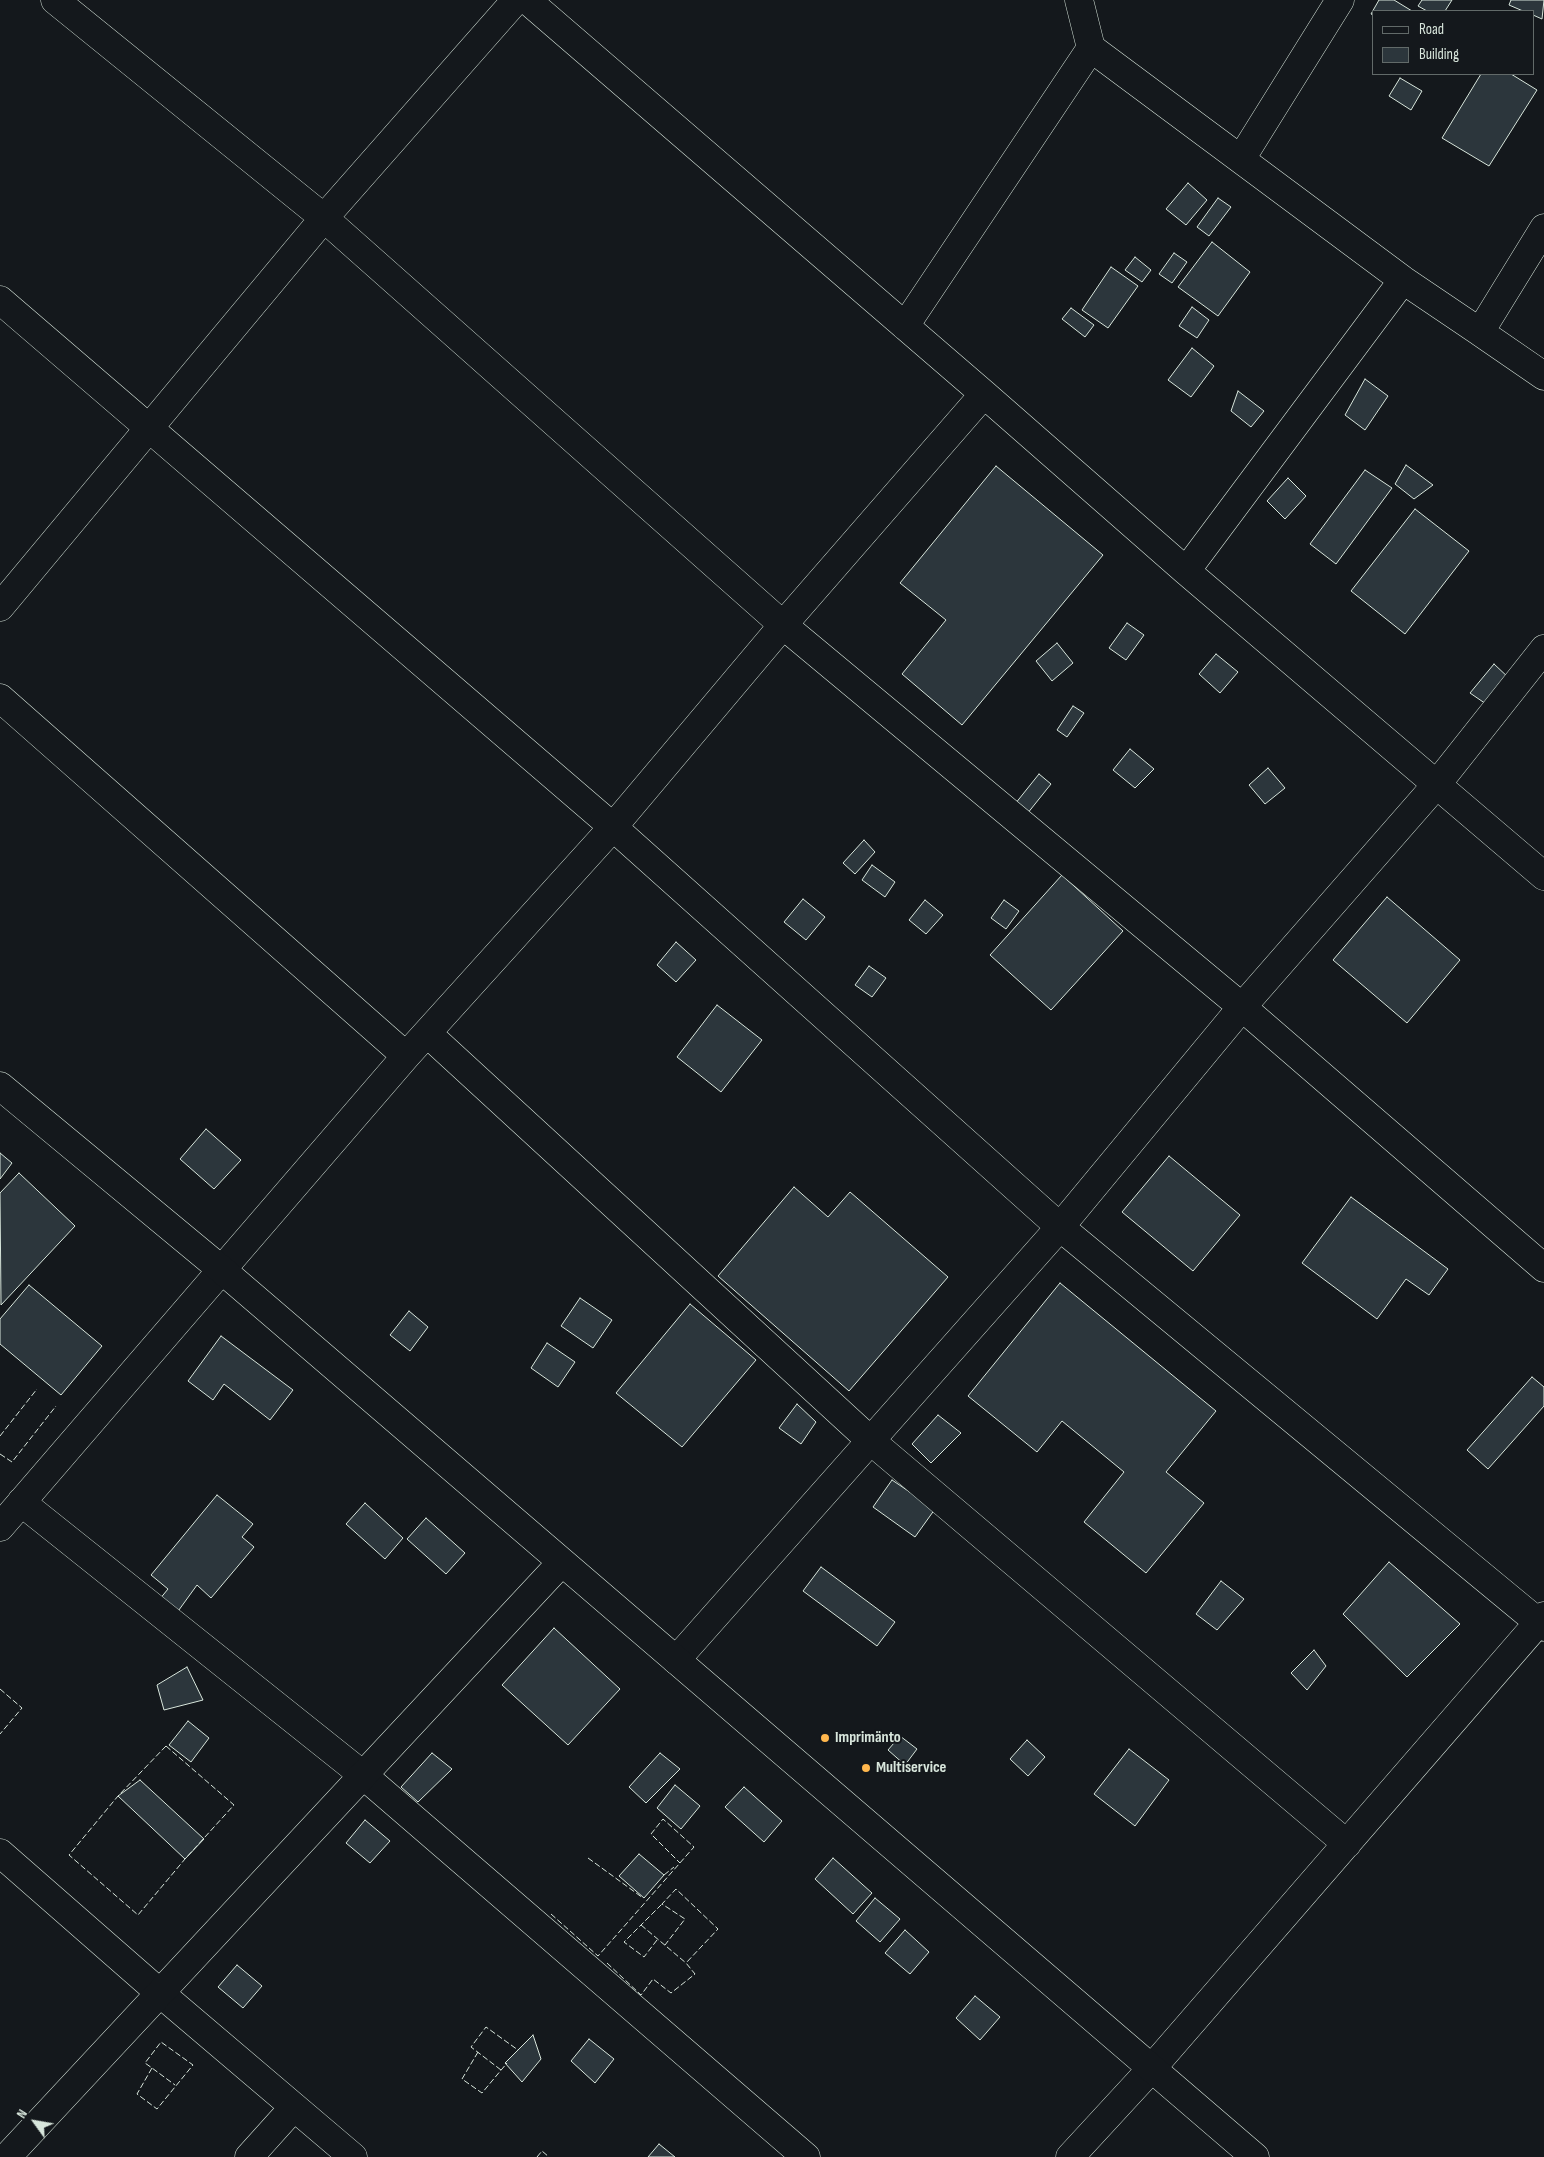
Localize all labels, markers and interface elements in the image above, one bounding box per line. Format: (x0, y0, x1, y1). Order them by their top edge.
legend (1372, 10, 1534, 75)
text: Road (1419, 20, 1444, 39)
text: Building (1419, 45, 1459, 64)
place label: Imprimänto (835, 1728, 901, 1748)
marker: Imprimänto (819, 1732, 831, 1744)
place label: Multiservice (876, 1758, 946, 1778)
marker: Multiservice (860, 1762, 872, 1774)
north arrow (10, 2097, 60, 2147)
text: N (13, 2106, 31, 2121)

